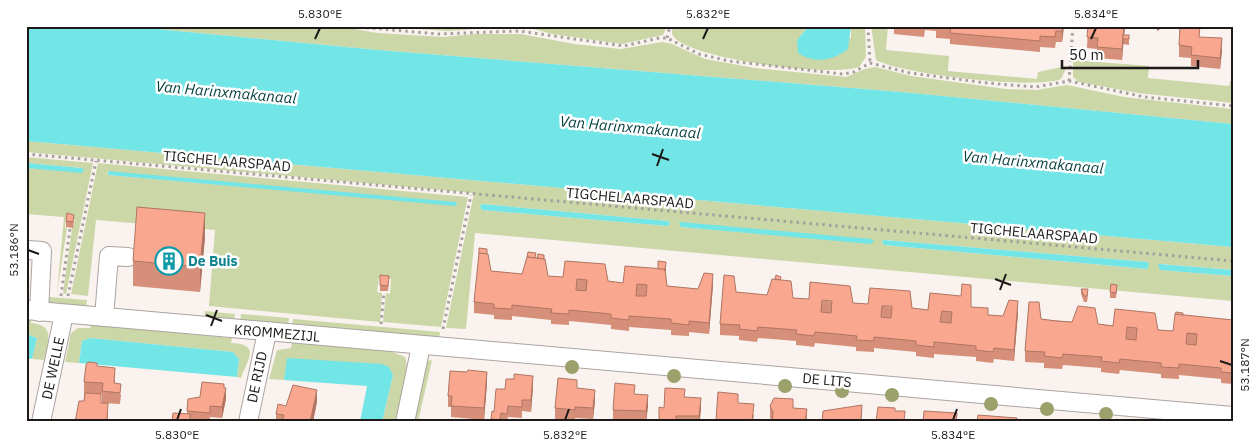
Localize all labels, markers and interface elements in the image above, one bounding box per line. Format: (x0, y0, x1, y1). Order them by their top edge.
text: 5.830°E (298, 6, 342, 21)
text: 5.832°E (686, 6, 730, 21)
text: 5.834°E (1074, 6, 1118, 21)
scale bar (1062, 38, 1198, 70)
text: 50 m (1069, 45, 1104, 64)
water label: Van Harinxmakanaal (155, 76, 297, 108)
water label: Van Harinxmakanaal (559, 111, 701, 143)
street label: TIGCHELAARSPAAD (162, 146, 292, 176)
water label: Van Harinxmakanaal (962, 146, 1104, 178)
street label: TIGCHELAARSPAAD (565, 183, 695, 213)
street label: TIGCHELAARSPAAD (969, 218, 1099, 248)
text: 53.186°N (6, 223, 21, 277)
building icon: De Buis (154, 246, 184, 276)
place label: De Buis (188, 252, 238, 270)
street label: KROMMEZIJL (233, 320, 321, 346)
street label: DE WELLE (38, 335, 68, 401)
text: 53.187°N (1237, 338, 1252, 392)
street label: DE RIJD (243, 350, 271, 404)
street label: DE LITS (802, 369, 852, 391)
text: 5.830°E (155, 427, 199, 442)
text: 5.832°E (543, 427, 587, 442)
text: 5.834°E (931, 427, 975, 442)

